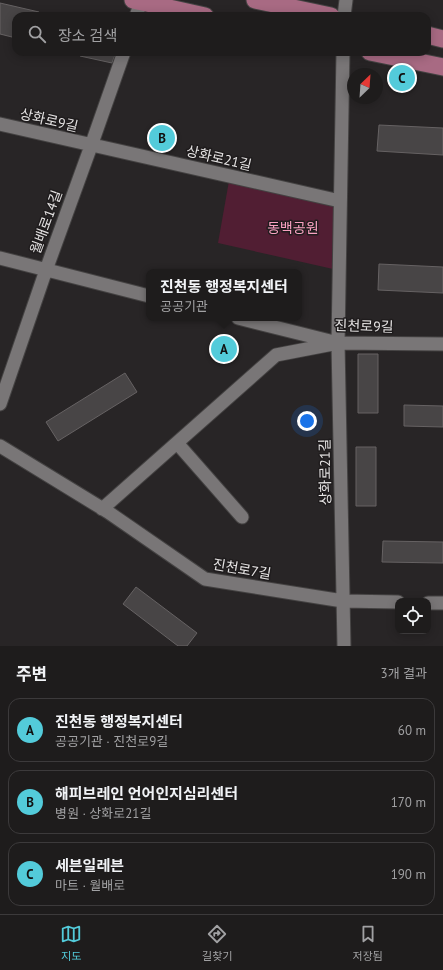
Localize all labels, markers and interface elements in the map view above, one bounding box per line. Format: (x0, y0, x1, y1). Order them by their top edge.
search box (12, 12, 431, 56)
icon: search (26, 23, 48, 45)
text: 장소 검색 (58, 26, 117, 45)
pin: C (389, 63, 415, 93)
north arrow (347, 68, 383, 104)
street label: 상화로9길 (18, 105, 80, 135)
pin: B (149, 123, 175, 153)
street label: 상화로21길 (184, 142, 254, 174)
street label: 월배로14길 (26, 188, 66, 256)
park label: 동백공원 (267, 219, 319, 237)
popup (146, 269, 302, 321)
text: 진천동 행정복지센터 (160, 277, 288, 296)
text: 공공기관 (160, 298, 208, 315)
street label: 진천로9길 (334, 316, 394, 336)
pin: A (211, 334, 237, 364)
your location (297, 411, 317, 431)
street label: 상화로21길 (315, 438, 335, 506)
street label: 진천로7길 (211, 555, 273, 583)
map controls (395, 598, 431, 634)
button: locate (395, 598, 431, 634)
text: 주변 (16, 663, 47, 685)
text: 3개 결과 (381, 665, 427, 682)
text: 진천동 행정복지센터 (55, 712, 183, 731)
text: A (26, 722, 34, 739)
text: 60 m (398, 722, 426, 739)
text: 공공기관 · 진천로9길 (55, 733, 168, 750)
text: 해피브레인 언어인지심리센터 (55, 784, 238, 803)
text: B (26, 794, 34, 811)
text: 170 m (391, 794, 426, 811)
text: 병원 · 상화로21길 (55, 805, 151, 822)
text: 세븐일레븐 (55, 856, 124, 875)
text: C (26, 866, 34, 883)
text: 190 m (391, 866, 426, 883)
text: 마트 · 월배로 (55, 877, 125, 894)
tab: 지도 (60, 923, 82, 963)
tab: 길찾기 (202, 923, 232, 963)
tab: 저장됨 (353, 923, 383, 963)

